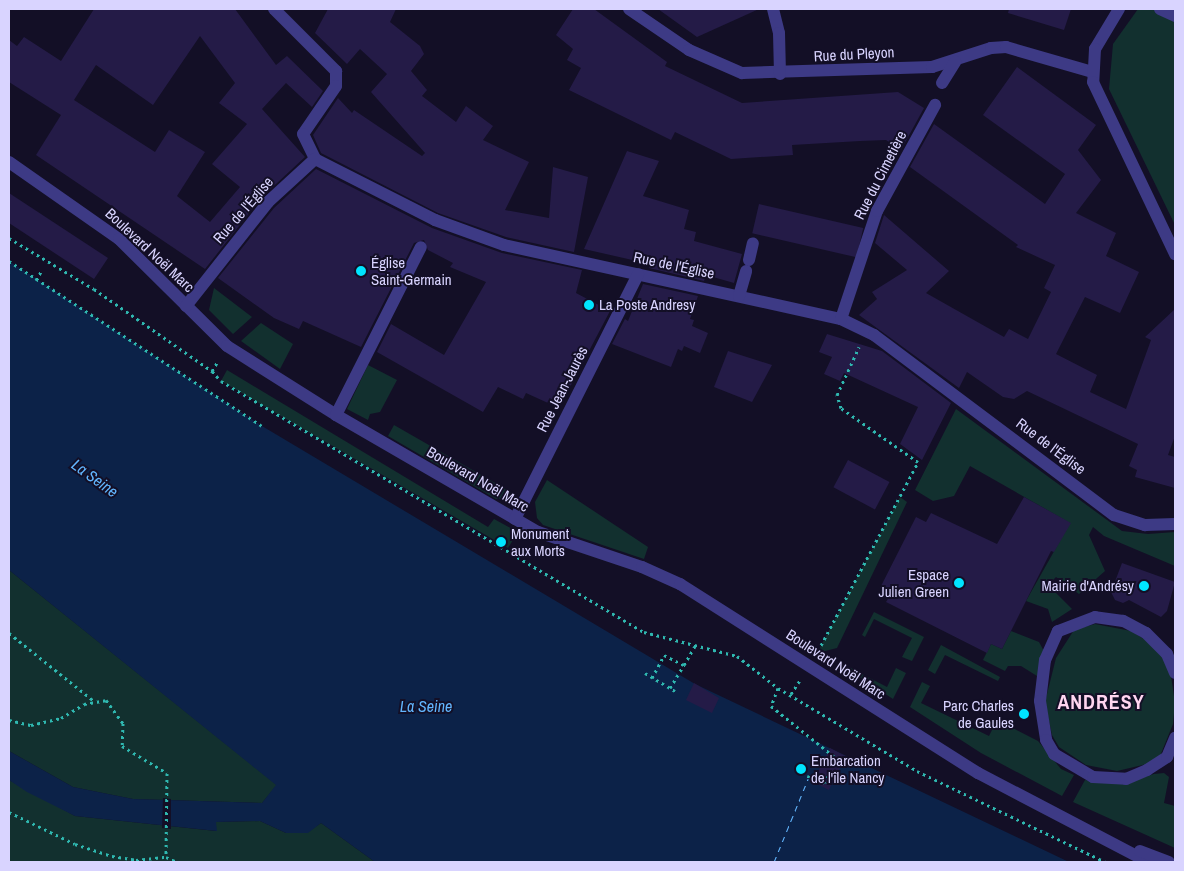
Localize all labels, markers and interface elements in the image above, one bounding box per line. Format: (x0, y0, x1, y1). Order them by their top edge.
street label: Rue du Pleyon (813, 43, 895, 65)
street label: Rue du Cimetière (850, 128, 910, 222)
street label: Rue de l'Église (209, 173, 277, 247)
street label: Boulevard Noël Marc (102, 204, 198, 296)
street label: Rue de l'Église (632, 248, 716, 282)
place label: Église Saint-Germain (371, 253, 452, 288)
marker: Église Saint-Germain (355, 265, 367, 277)
place label: La Poste Andresy (599, 296, 696, 314)
marker: La Poste Andresy (583, 299, 595, 311)
street label: Rue Jean-Jaurès (533, 343, 591, 435)
street label: Rue de l'Église (1013, 414, 1089, 478)
street label: Boulevard Noël Marc (424, 442, 532, 516)
water label: La Seine (68, 455, 122, 501)
place label: Monument aux Morts (511, 524, 569, 559)
marker: Monument aux Morts (495, 536, 507, 548)
place label: Espace Julien Green (879, 565, 949, 600)
marker: Espace Julien Green (953, 577, 965, 589)
place label: Mairie d'Andrésy (1041, 577, 1134, 595)
marker: Mairie d'Andrésy (1138, 580, 1150, 592)
street label: Boulevard Noël Marc (783, 625, 889, 703)
district label: ANDRÉSY (1057, 689, 1145, 713)
water label: La Seine (400, 696, 452, 716)
place label: Parc Charles de Gaules (943, 696, 1014, 731)
marker: Parc Charles de Gaules (1018, 708, 1030, 720)
place label: Embarcation de l'île Nancy (811, 751, 884, 786)
marker: Embarcation de l'île Nancy (795, 763, 807, 775)

